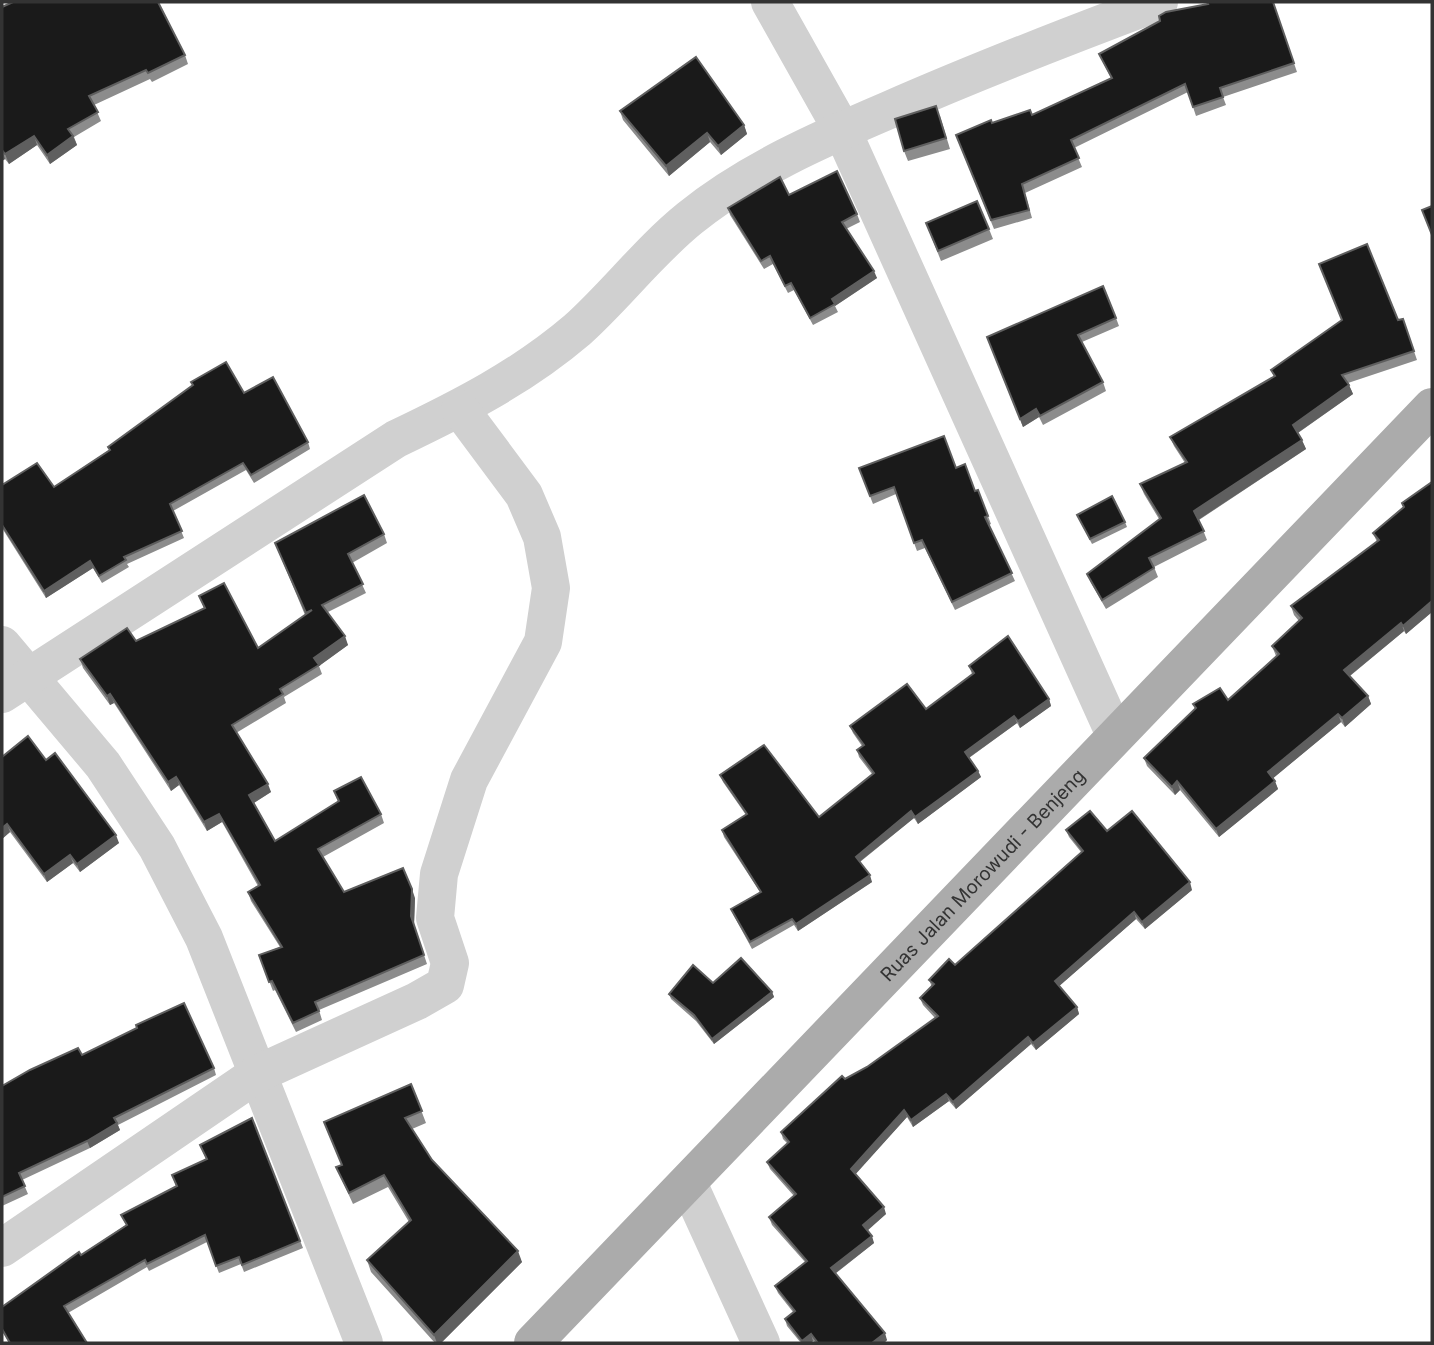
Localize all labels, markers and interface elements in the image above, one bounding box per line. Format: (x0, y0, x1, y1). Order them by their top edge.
street label: Ruas Jalan Morowudi - Benjeng (875, 764, 1090, 986)

